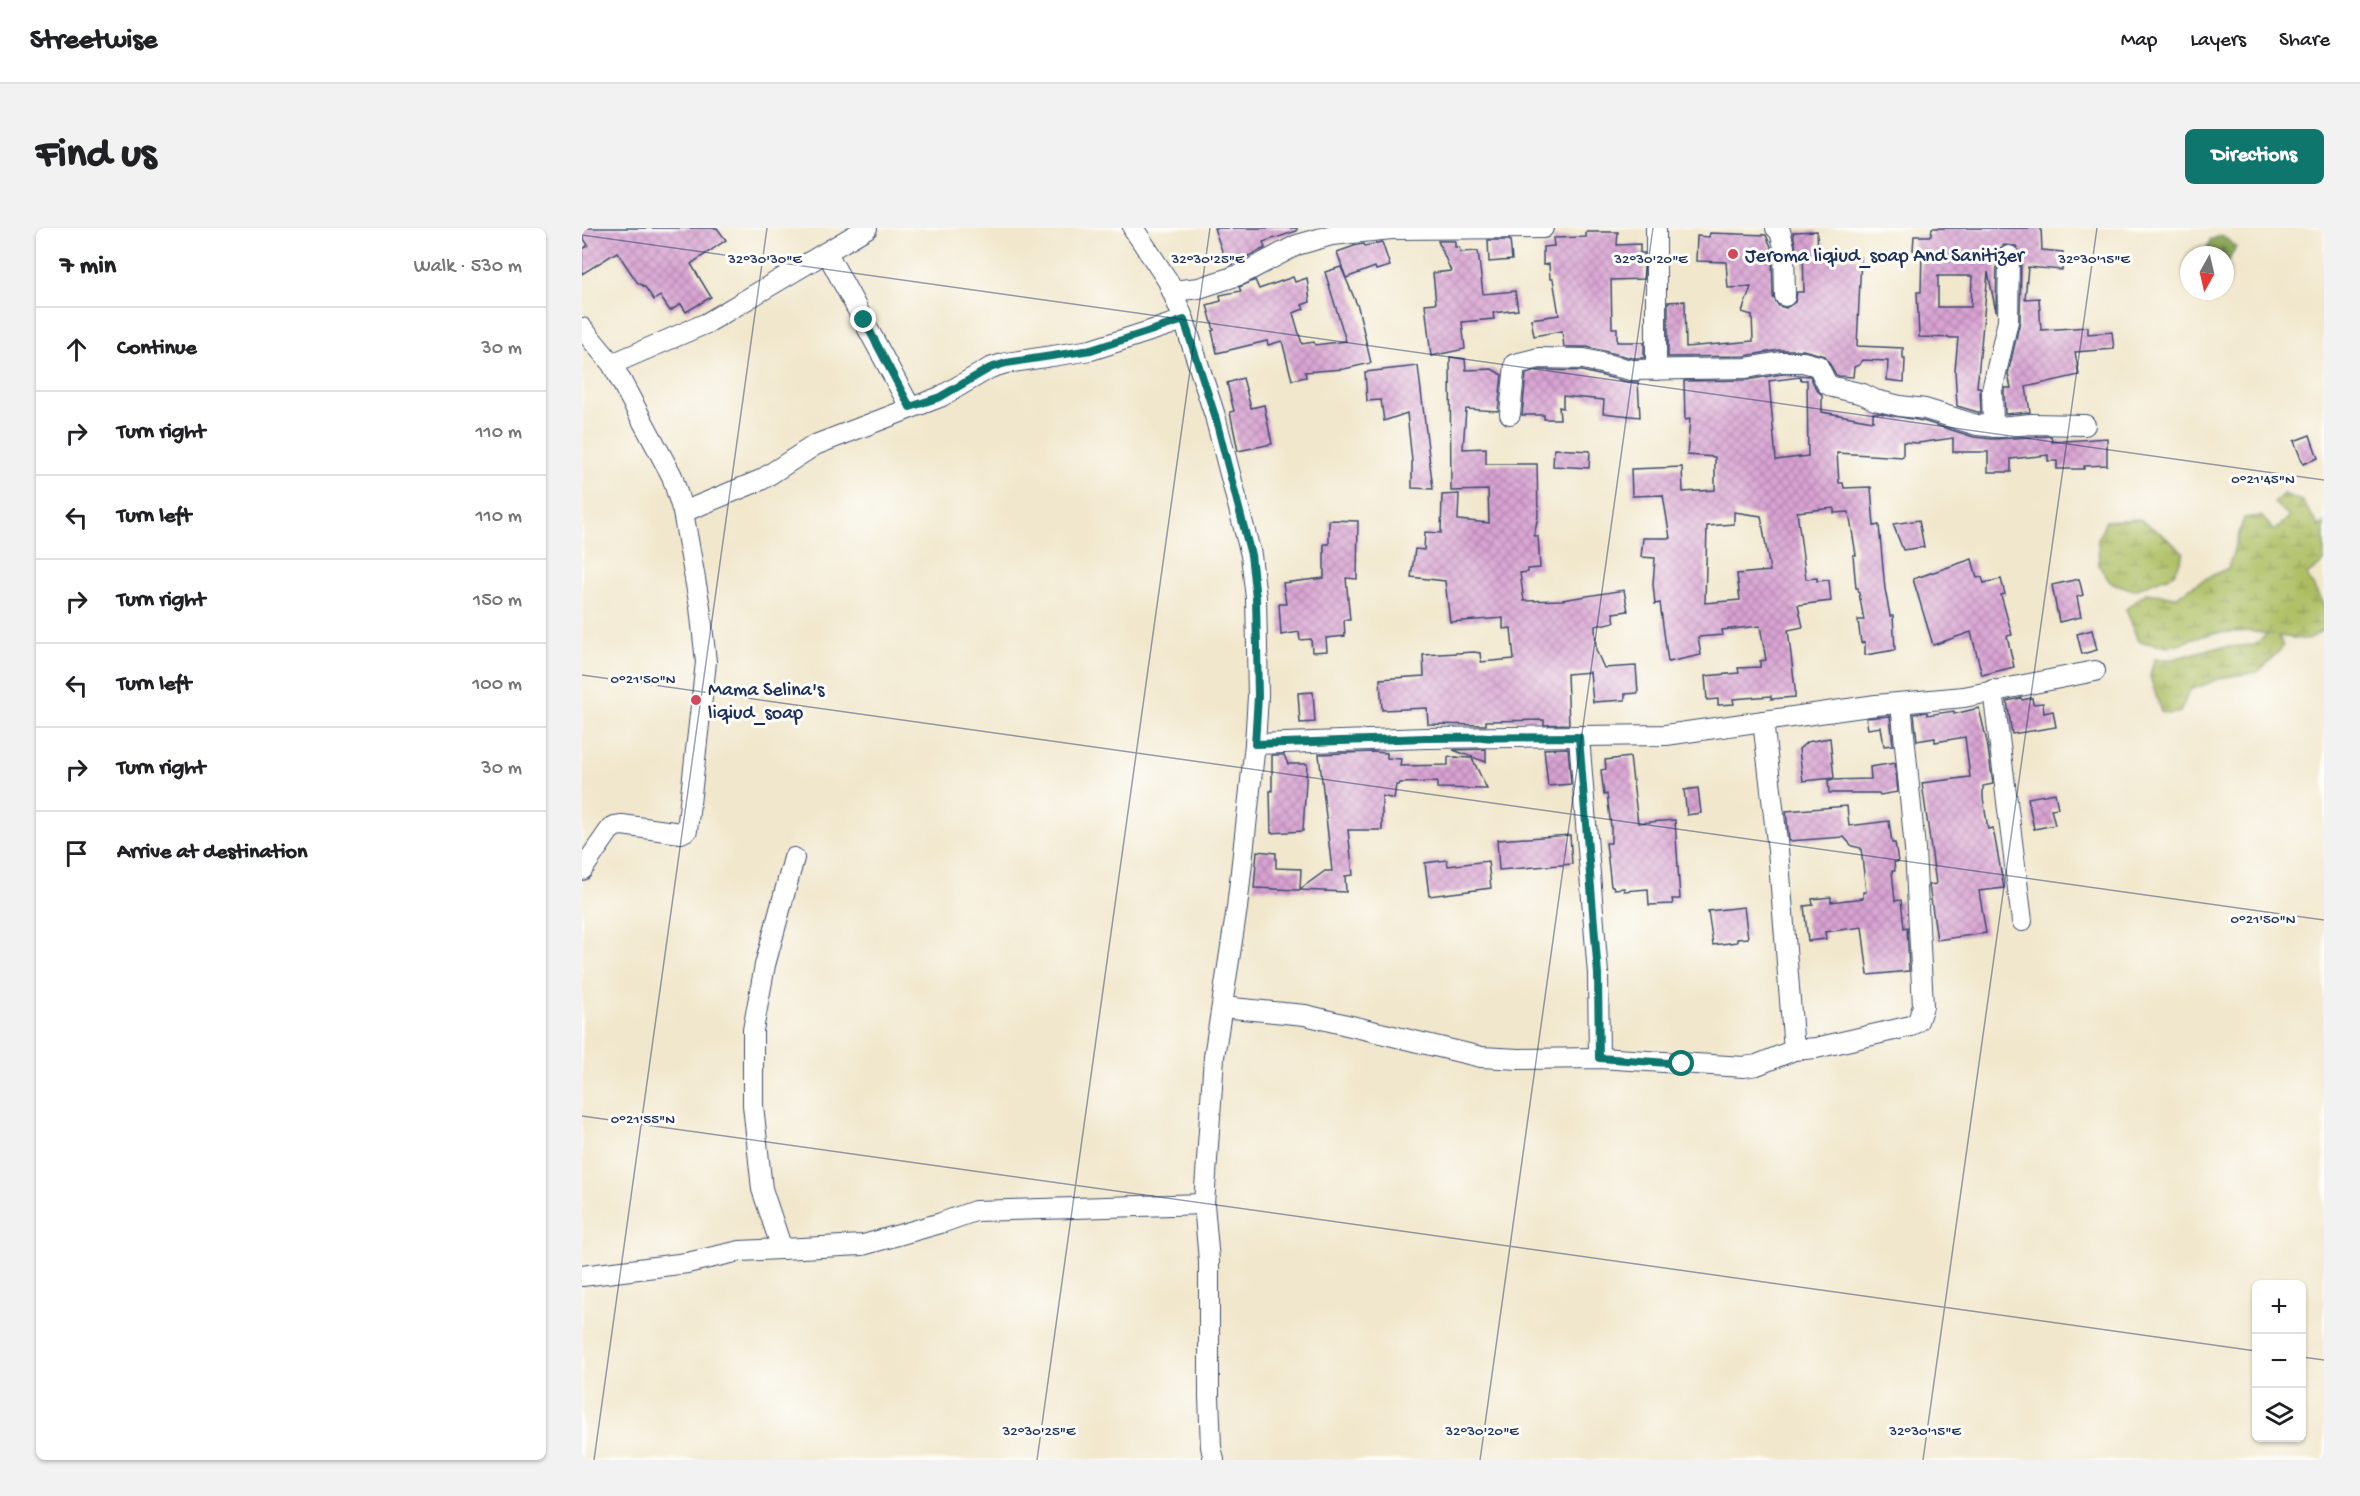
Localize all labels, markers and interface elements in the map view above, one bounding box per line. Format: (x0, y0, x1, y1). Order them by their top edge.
text: Streetwise (30, 25, 157, 58)
text: Map (2121, 29, 2157, 54)
text: Layers (2190, 29, 2246, 54)
text: Share (2279, 29, 2330, 54)
button: Directions (2185, 129, 2324, 184)
text: Find us (36, 132, 156, 181)
place label: Jeroma liqiud_soap And Sanitizer (1745, 246, 2026, 269)
north arrow (2180, 246, 2234, 300)
marker: Jeroma liqiud_soap And Sanitizer (1726, 247, 1740, 261)
text: 32°30'30"E (727, 251, 803, 269)
text: 32°30'25"E (1171, 251, 1245, 269)
text: 32°30'20"E (1613, 251, 1688, 269)
text: 32°30'15"E (2057, 251, 2130, 269)
text: 7 min (60, 252, 116, 283)
text: Walk · 530 m (414, 256, 522, 279)
route end (850, 306, 876, 332)
icon: ahead (60, 333, 93, 366)
text: Continue (117, 336, 197, 362)
text: 30 m (481, 338, 522, 361)
icon: right (60, 417, 93, 450)
text: Turn right (117, 420, 205, 446)
text: 110 m (476, 422, 522, 445)
text: 0°21'45"N (2231, 471, 2295, 489)
icon: left (60, 501, 93, 534)
text: Turn left (117, 504, 191, 530)
text: 110 m (476, 506, 522, 529)
icon: right (60, 585, 93, 618)
text: Turn right (117, 588, 205, 614)
text: 150 m (473, 590, 522, 613)
icon: left (60, 669, 93, 702)
text: 0°21'50"N (611, 671, 676, 689)
text: Turn left (117, 672, 191, 698)
text: 100 m (472, 674, 522, 697)
place label: Mama Selina's liqiud_soap (708, 680, 825, 726)
marker: Mama Selina's liqiud_soap (689, 693, 703, 707)
icon: right (60, 753, 93, 786)
text: Turn right (117, 756, 205, 782)
text: 30 m (481, 758, 522, 781)
icon: arrive (60, 837, 93, 870)
text: Arrive at destination (117, 840, 307, 866)
text: 0°21'50"N (2231, 911, 2296, 929)
route start (1668, 1050, 1694, 1076)
text: 0°21'55"N (611, 1111, 675, 1129)
map controls (2252, 1280, 2306, 1442)
button: + (2252, 1280, 2306, 1334)
button: − (2252, 1334, 2306, 1388)
button: layers (2252, 1388, 2306, 1442)
text: 32°30'25"E (1002, 1423, 1076, 1441)
text: 32°30'20"E (1444, 1423, 1519, 1441)
text: 32°30'15"E (1888, 1423, 1961, 1441)

